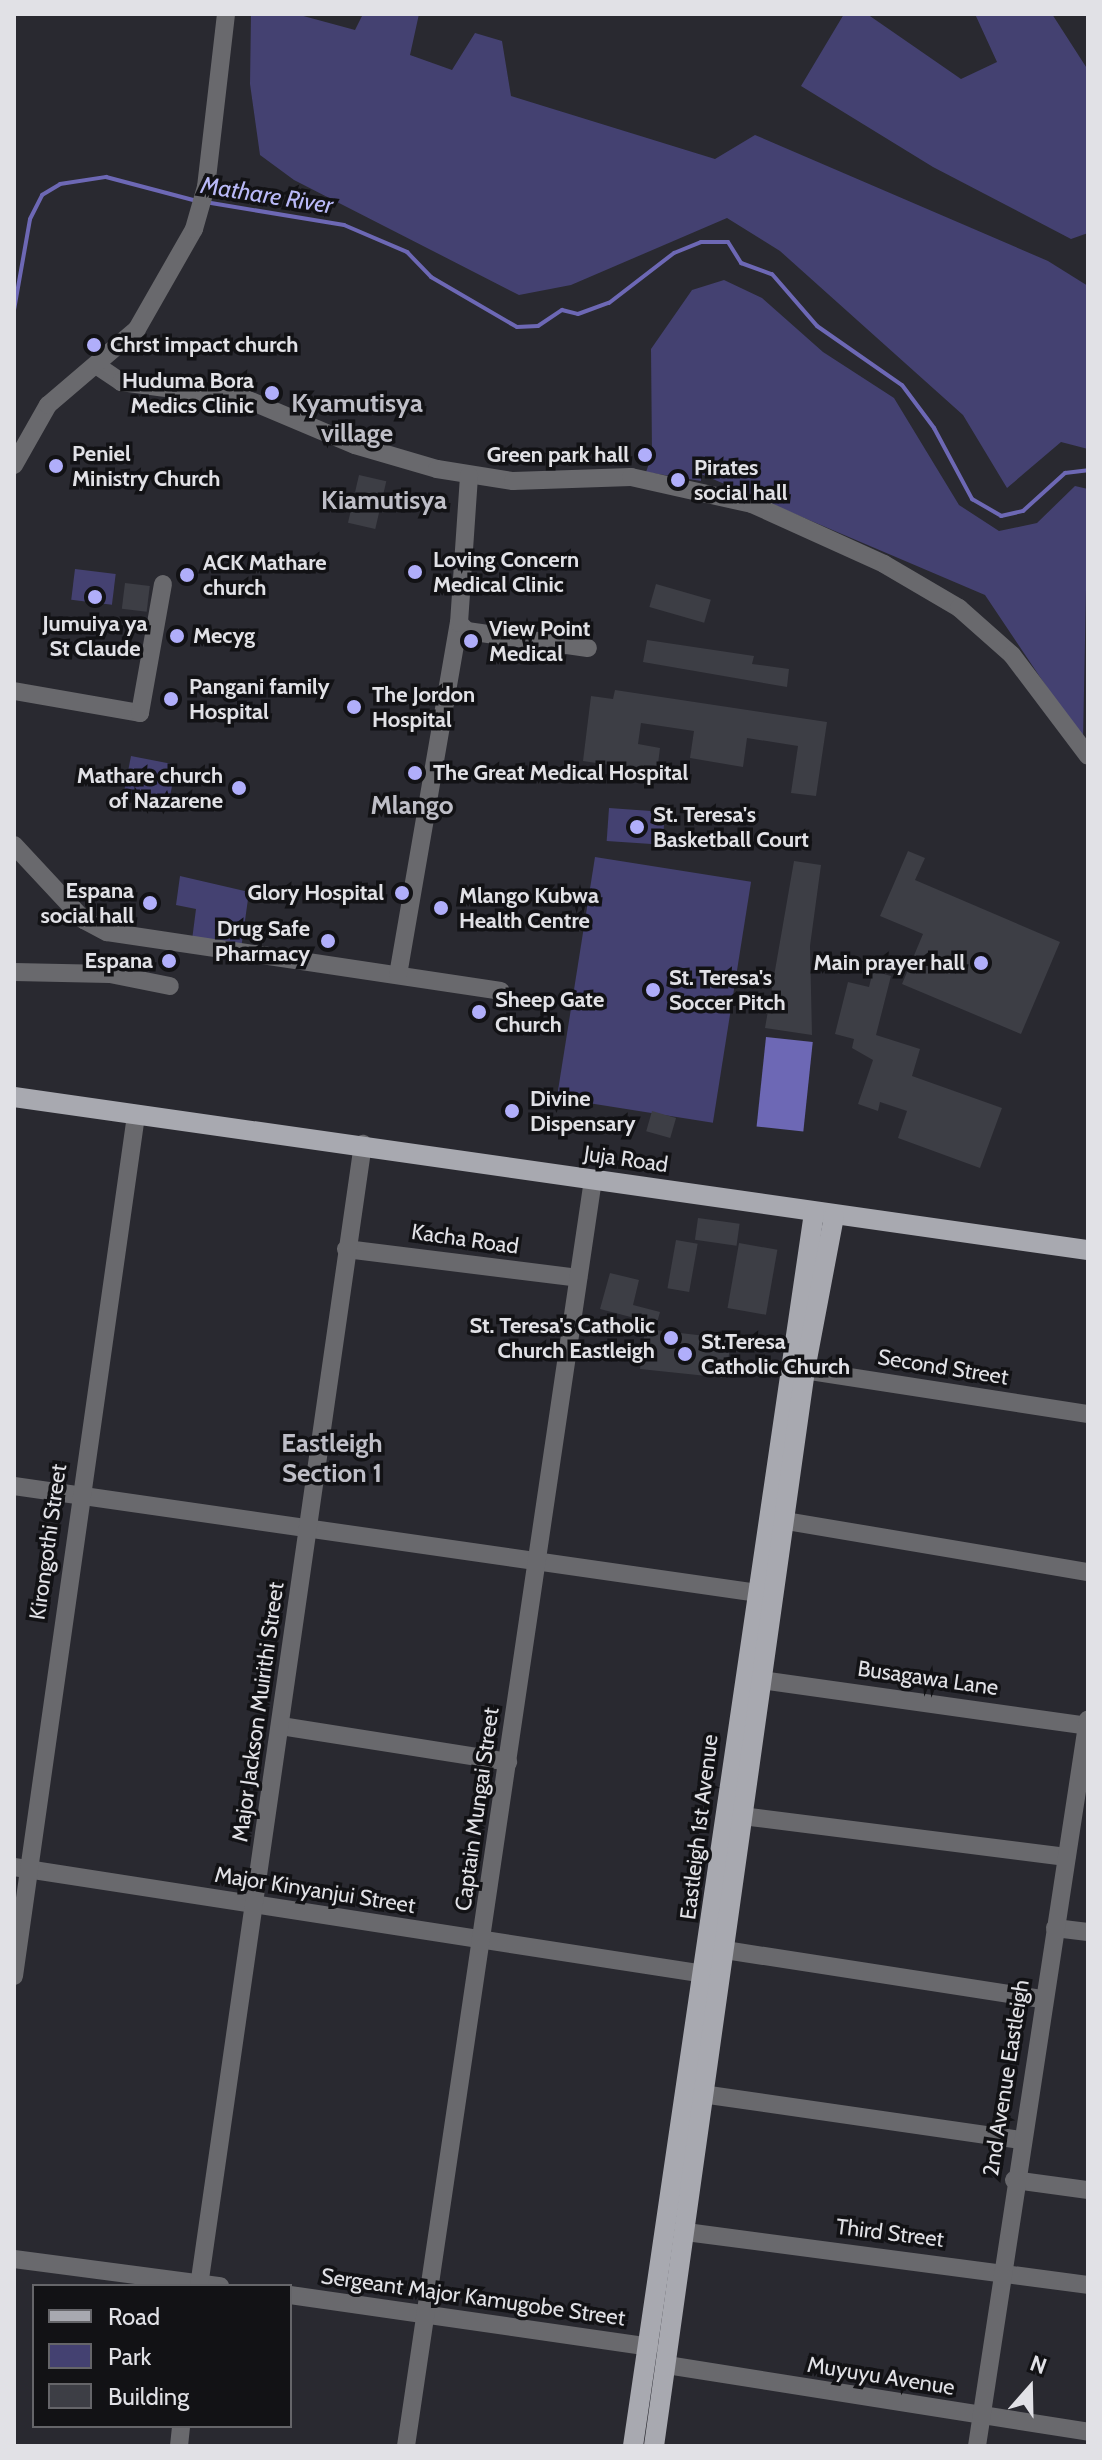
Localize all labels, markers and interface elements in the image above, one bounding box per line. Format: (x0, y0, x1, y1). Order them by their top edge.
water label: Mathare River (199, 170, 335, 220)
place label: Chrst impact church (110, 332, 298, 358)
marker: Chrst impact church (85, 336, 103, 354)
place label: Huduma Bora Medics Clinic (122, 367, 254, 418)
marker: Huduma Bora Medics Clinic (261, 382, 283, 404)
district label: Kyamutisya village (291, 388, 423, 450)
place label: Peniel Ministry Church (72, 440, 220, 492)
place label: Green park hall (487, 442, 629, 468)
marker: Green park hall (636, 446, 654, 464)
place label: Pirates social hall (694, 454, 787, 506)
marker: Peniel Ministry Church (47, 457, 65, 475)
marker: Pirates social hall (669, 471, 687, 489)
district label: Kiamutisya (321, 485, 447, 517)
place label: Loving Concern Medical Clinic (433, 546, 579, 598)
place label: ACK Mathare church (203, 549, 327, 600)
marker: Loving Concern Medical Clinic (404, 561, 426, 583)
marker: ACK Mathare church (178, 566, 196, 584)
marker: Jumuiya ya St Claude (86, 588, 104, 606)
place label: Jumuiya ya St Claude (43, 610, 147, 662)
place label: View Point Medical (489, 615, 590, 666)
place label: Mecyg (193, 623, 255, 649)
marker: Mecyg (168, 627, 186, 645)
marker: View Point Medical (460, 630, 482, 652)
place label: Pangani family Hospital (189, 673, 330, 724)
place label: The Jordon Hospital (372, 681, 475, 732)
marker: Pangani family Hospital (160, 688, 182, 710)
marker: The Jordon Hospital (343, 696, 365, 718)
place label: The Great Medical Hospital (433, 760, 688, 786)
place label: Mathare church of Nazarene (77, 762, 223, 814)
marker: The Great Medical Hospital (404, 762, 426, 784)
marker: Mathare church of Nazarene (230, 779, 248, 797)
district label: Mlango (370, 790, 454, 822)
place label: St. Teresa's Basketball Court (653, 801, 809, 852)
marker: St. Teresa's Basketball Court (628, 818, 646, 836)
place label: Espana social hall (41, 877, 134, 928)
place label: Glory Hospital (248, 880, 384, 906)
marker: Glory Hospital (391, 882, 413, 904)
place label: Mlango Kubwa Health Centre (459, 882, 599, 934)
marker: Espana social hall (141, 894, 159, 912)
marker: Mlango Kubwa Health Centre (430, 897, 452, 919)
place label: Drug Safe Pharmacy (215, 915, 310, 966)
marker: Drug Safe Pharmacy (317, 930, 339, 952)
place label: Espana (85, 948, 153, 974)
place label: Main prayer hall (814, 950, 965, 976)
marker: Espana (160, 952, 178, 970)
marker: Main prayer hall (972, 954, 990, 972)
place label: St. Teresa's Soccer Pitch (669, 964, 786, 1016)
marker: St. Teresa's Soccer Pitch (644, 981, 662, 999)
place label: Sheep Gate Church (495, 986, 604, 1038)
marker: Sheep Gate Church (470, 1003, 488, 1021)
place label: Divine Dispensary (530, 1085, 636, 1136)
marker: Divine Dispensary (501, 1100, 523, 1122)
street label: Juja Road (582, 1140, 670, 1178)
street label: Kacha Road (410, 1218, 520, 1260)
place label: St. Teresa's Catholic Church Eastleigh (469, 1312, 655, 1364)
place label: St.Teresa Catholic Church (701, 1328, 850, 1380)
marker: St. Teresa's Catholic Church Eastleigh (662, 1329, 680, 1347)
street label: Second Street (876, 1344, 1010, 1390)
marker: St.Teresa Catholic Church (676, 1345, 694, 1363)
district label: Eastleigh Section 1 (281, 1428, 383, 1490)
street label: Kirongothi Street (24, 1462, 72, 1622)
street label: Major Jackson Muirithi Street (227, 1580, 289, 1844)
street label: Busagawa Lane (856, 1655, 1000, 1701)
street label: Captain Mungai Street (450, 1706, 504, 1912)
street label: Eastleigh 1st Avenue (675, 1733, 723, 1921)
street label: Major Kinyanjui Street (213, 1861, 417, 1919)
street label: 2nd Avenue Eastleigh (977, 1978, 1035, 2178)
street label: Third Street (835, 2213, 945, 2253)
street label: Sergeant Major Kamugobe Street (319, 2263, 627, 2331)
legend (32, 2284, 292, 2428)
text: Road (108, 2302, 160, 2331)
text: Park (108, 2342, 151, 2371)
north arrow (990, 2348, 1070, 2428)
text: N (1026, 2350, 1050, 2380)
street label: Muyuyu Avenue (805, 2351, 957, 2401)
text: Building (108, 2382, 189, 2411)

